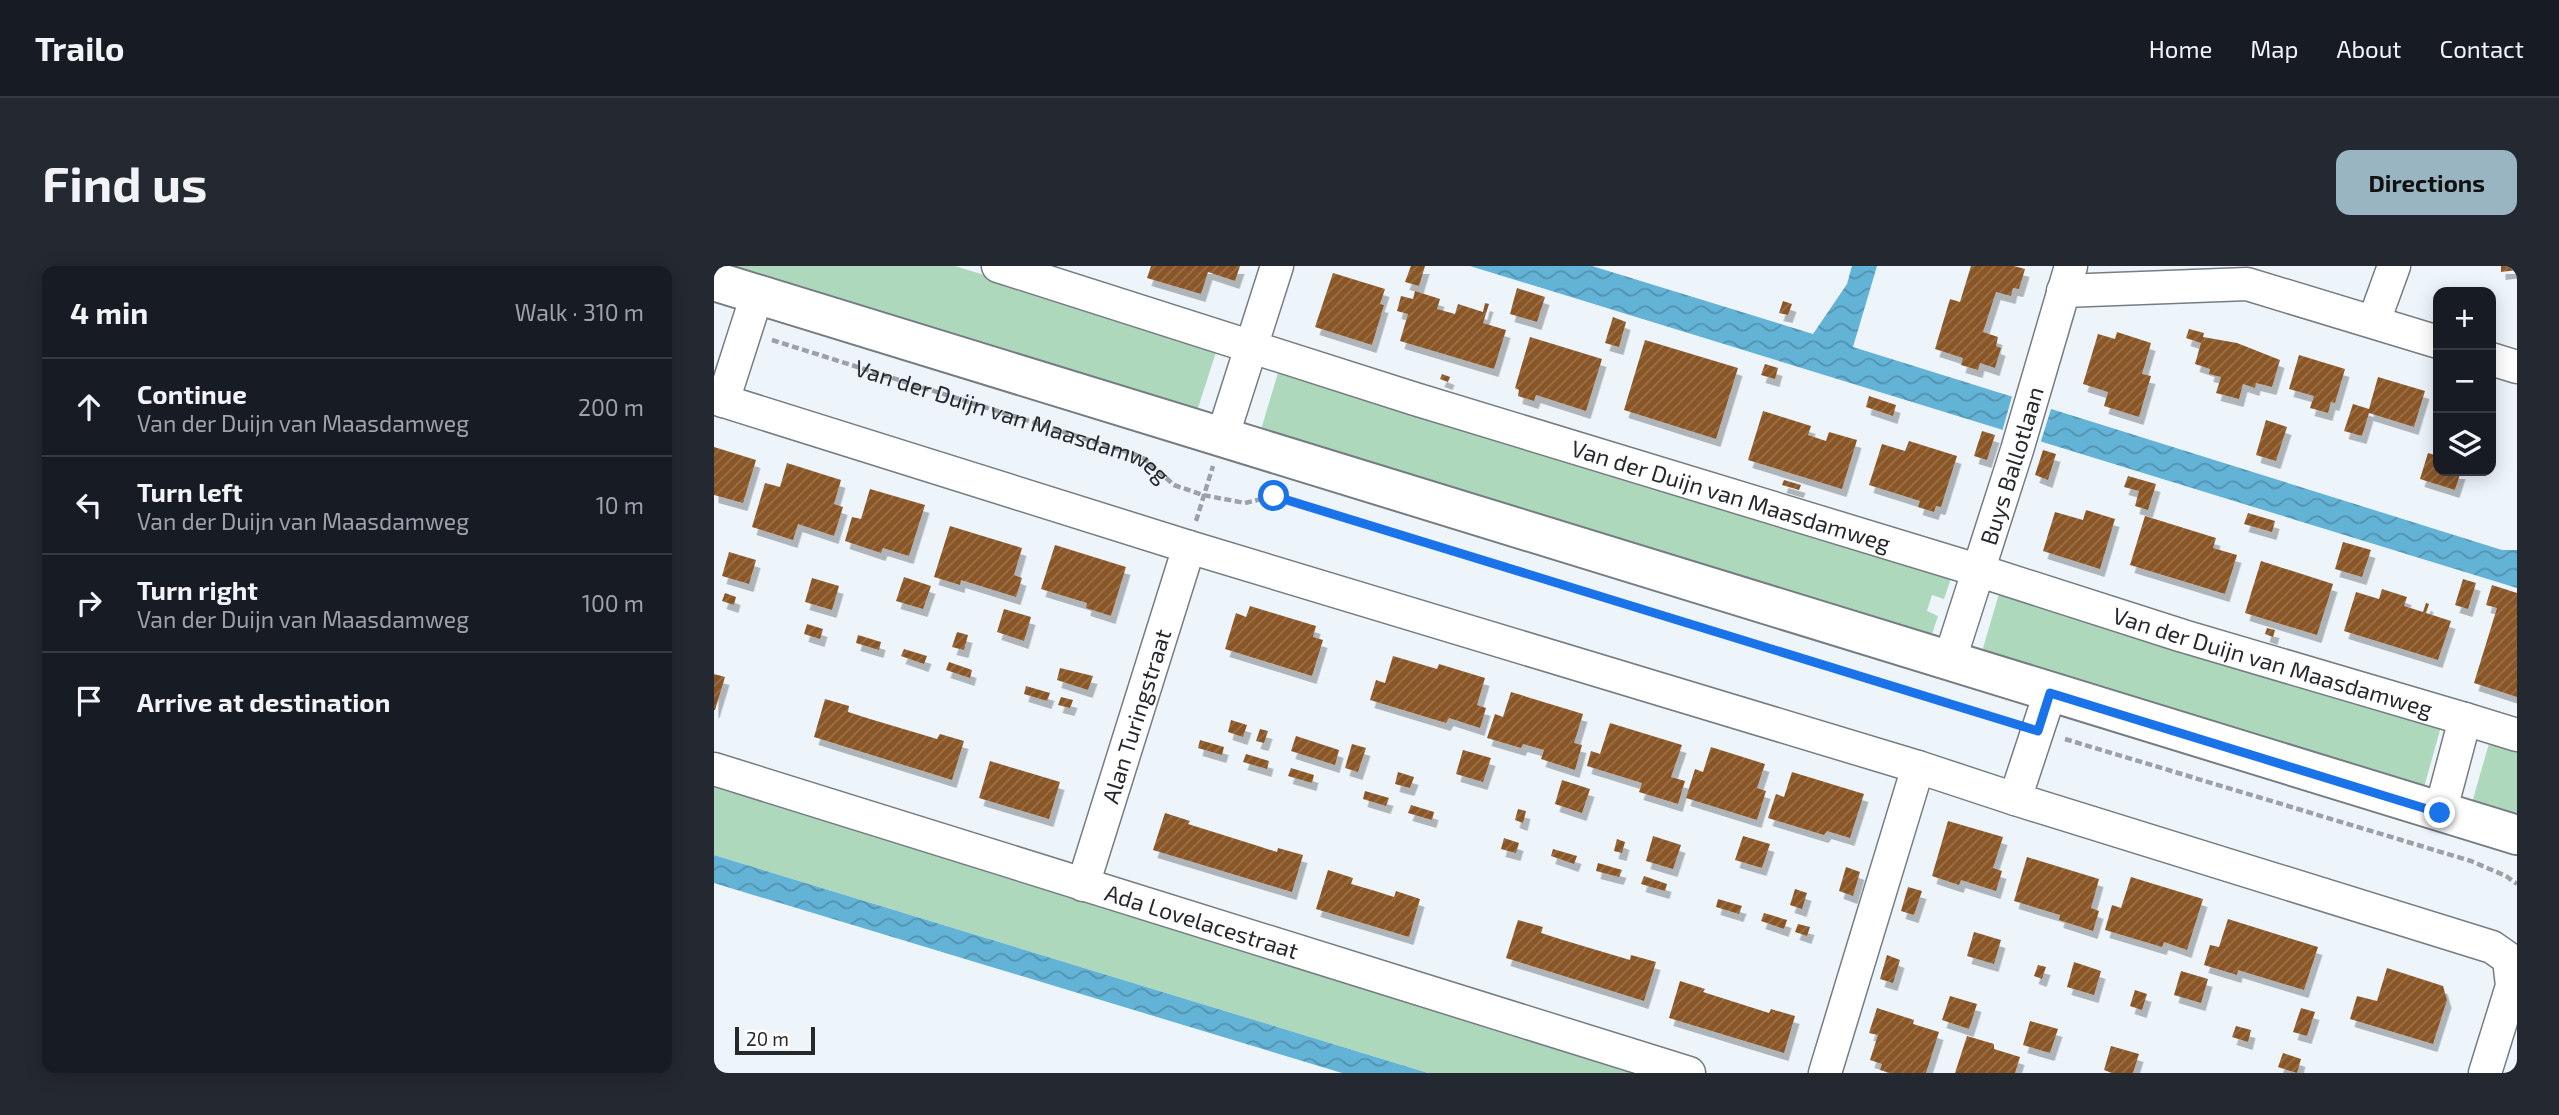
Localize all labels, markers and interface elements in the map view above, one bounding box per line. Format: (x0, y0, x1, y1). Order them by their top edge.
text: Trailo (35, 28, 125, 68)
text: Home (2149, 34, 2212, 63)
text: Map (2250, 34, 2298, 63)
text: About (2336, 34, 2402, 63)
text: Contact (2440, 34, 2524, 63)
button: Directions (2336, 150, 2517, 215)
text: Find us (42, 153, 207, 212)
map controls (2433, 287, 2496, 476)
button: + (2433, 287, 2496, 350)
text: 4 min (70, 294, 148, 330)
text: Walk · 310 m (515, 298, 644, 326)
button: − (2433, 350, 2496, 413)
street label: Van der Duijn van Maasdamweg (852, 353, 1176, 489)
text: Continue (137, 378, 247, 409)
street label: Buys Ballotlaan (1973, 383, 2049, 548)
icon: ahead (70, 388, 108, 426)
text: 200 m (578, 393, 644, 421)
text: Van der Duijn van Maasdamweg (137, 409, 469, 437)
button: layers (2433, 413, 2496, 476)
street label: Van der Duijn van Maasdamweg (1568, 433, 1894, 557)
text: Turn left (137, 476, 243, 507)
route start (1258, 480, 1289, 511)
icon: left (70, 486, 108, 524)
text: 10 m (596, 491, 644, 519)
text: Van der Duijn van Maasdamweg (137, 507, 469, 535)
text: Turn right (137, 574, 258, 605)
icon: right (70, 584, 108, 622)
text: 100 m (582, 589, 644, 617)
street label: Van der Duijn van Maasdamweg (2110, 601, 2436, 723)
text: Van der Duijn van Maasdamweg (137, 605, 469, 633)
street label: Alan Turingstraat (1096, 625, 1176, 807)
icon: arrive (70, 682, 108, 720)
text: Arrive at destination (137, 686, 390, 717)
route end (2424, 797, 2455, 828)
street label: Ada Lovelacestraat (1102, 878, 1302, 964)
scale bar (735, 1024, 816, 1056)
text: 20 m (746, 1027, 789, 1050)

